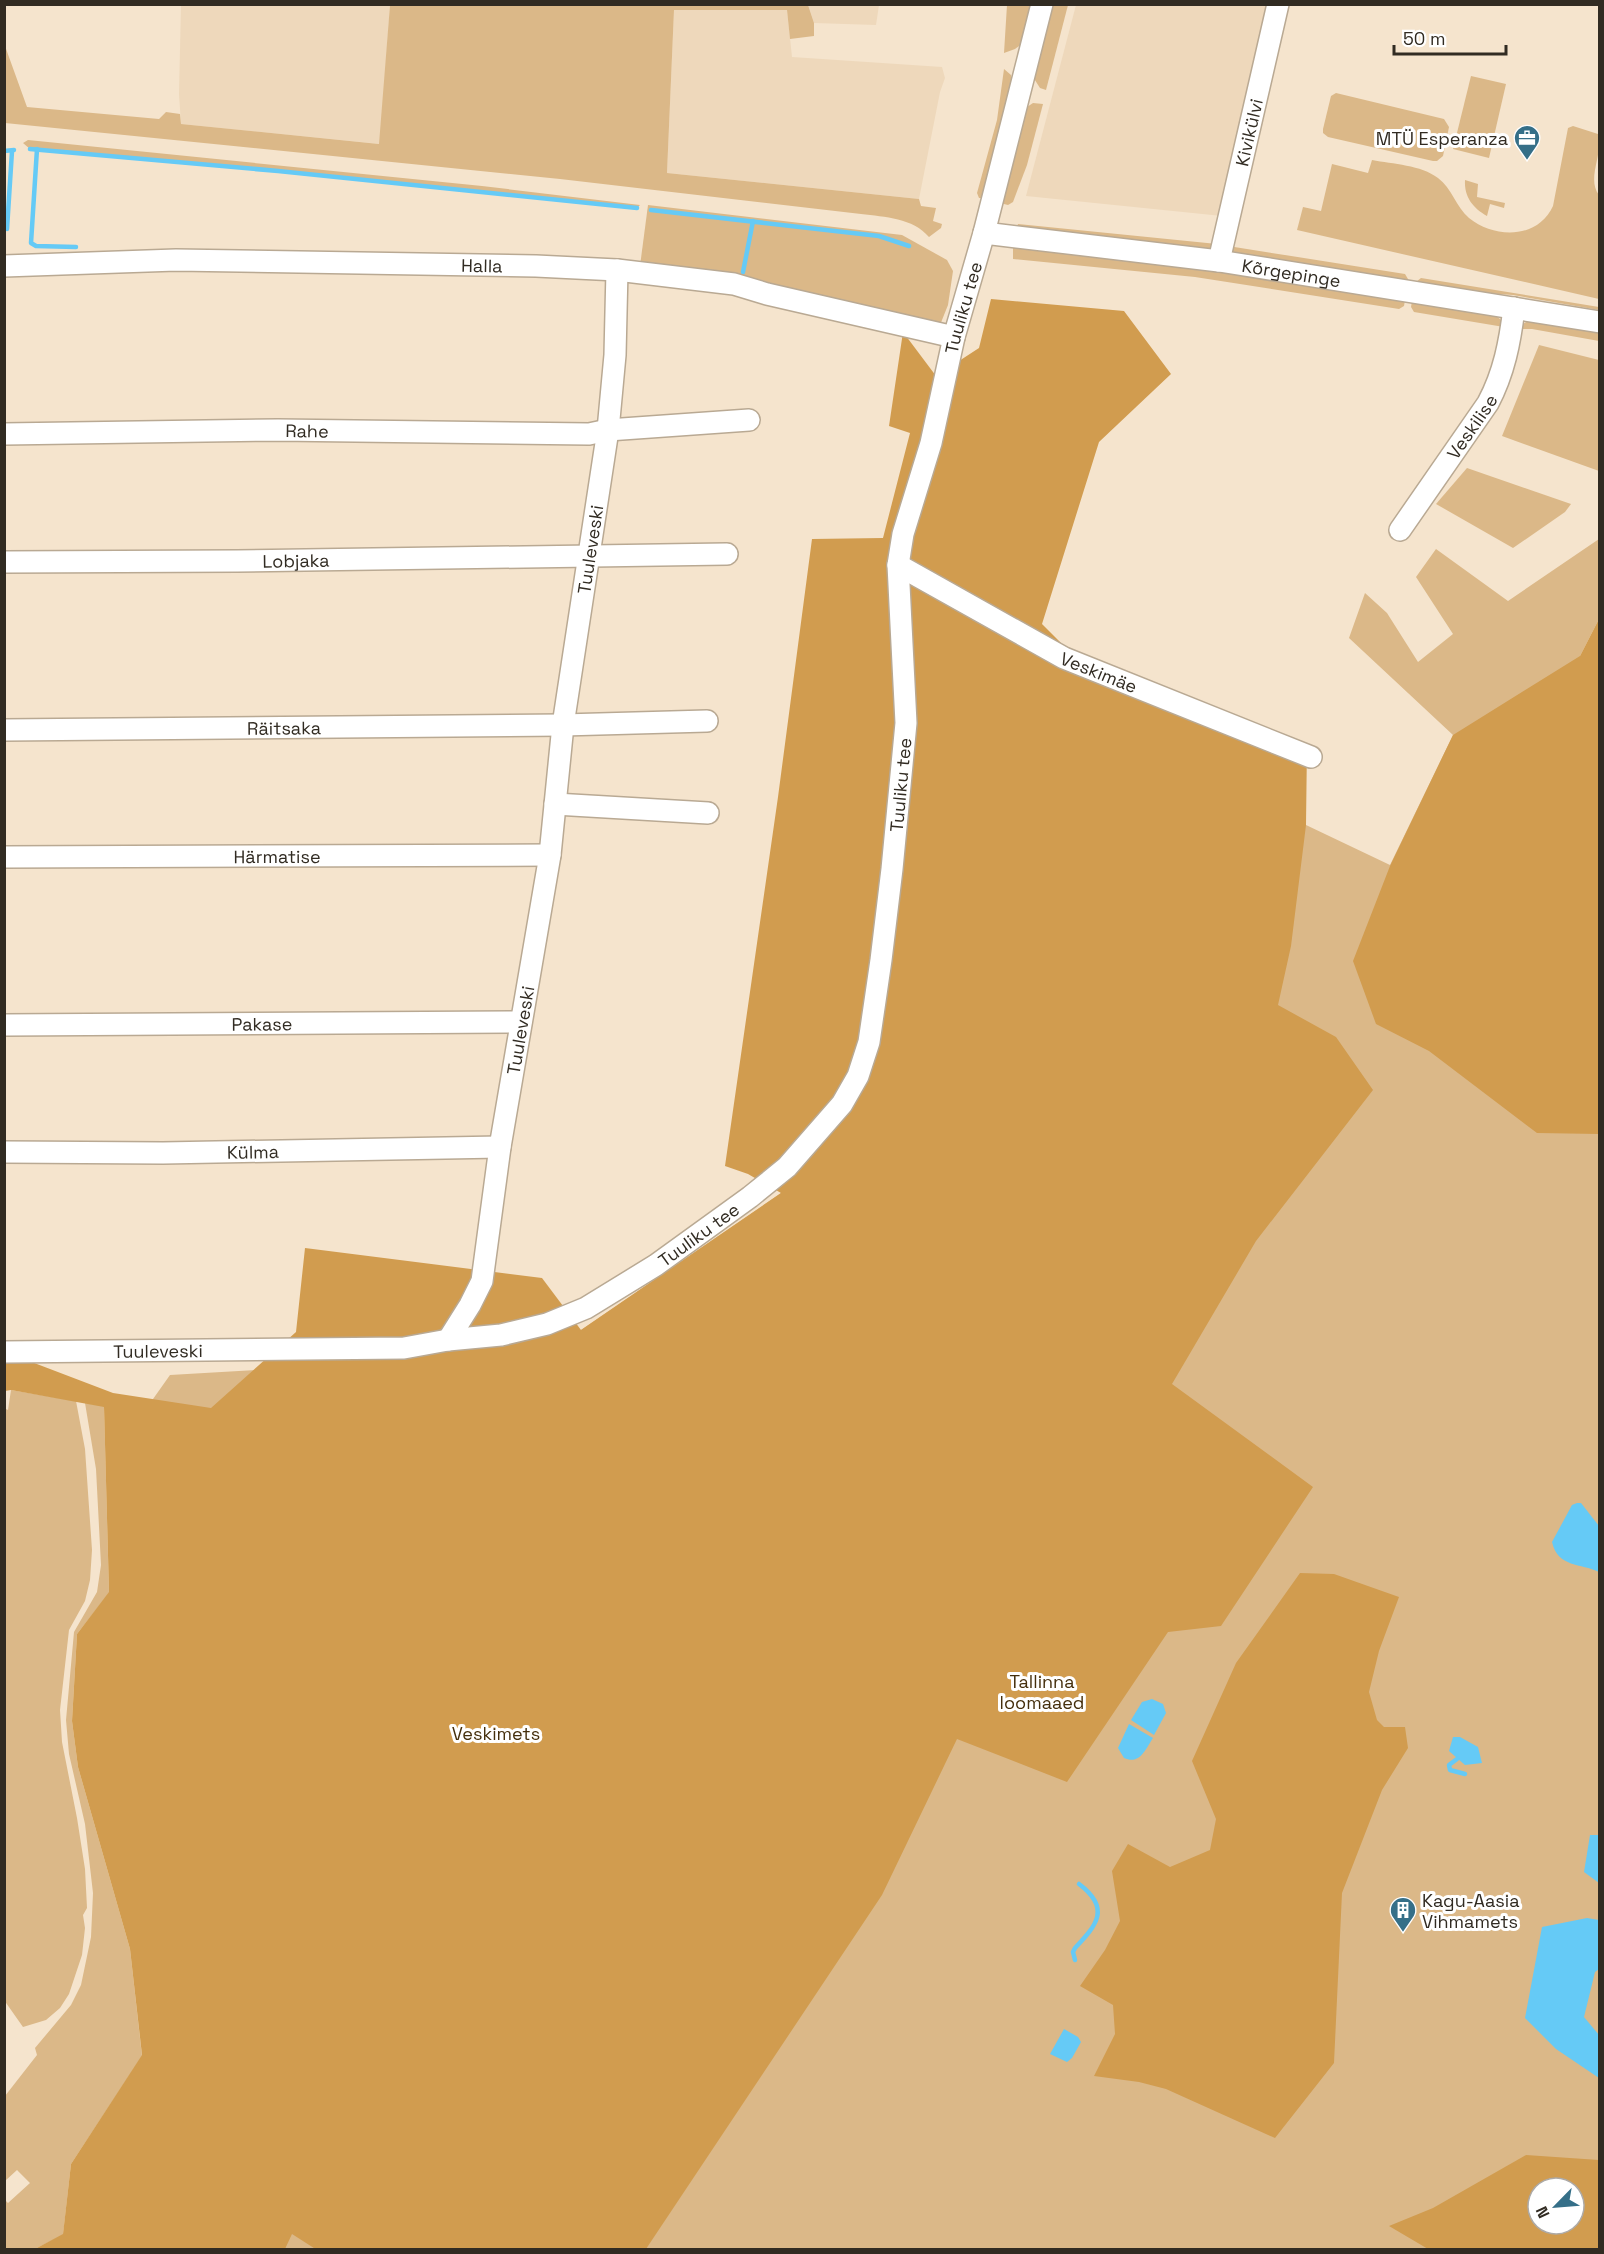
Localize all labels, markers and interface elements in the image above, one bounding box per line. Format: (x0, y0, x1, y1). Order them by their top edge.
scale bar (1394, 18, 1506, 56)
text: 50 m (1403, 27, 1445, 50)
street label: Kivikülvi (1230, 96, 1267, 168)
office icon: MTÜ Esperanza (1512, 123, 1542, 161)
place label: MTÜ Esperanza (1376, 127, 1508, 150)
street label: Halla (461, 253, 503, 277)
street label: Kõrgepinge (1240, 253, 1342, 292)
street label: Tuuliku tee (939, 259, 987, 356)
street label: Veskilise (1441, 390, 1502, 463)
street label: Rahe (285, 419, 329, 442)
street label: Tuuleveski (572, 503, 608, 595)
street label: Lobjaka (262, 548, 330, 572)
street label: Veskimäe (1057, 646, 1141, 698)
street label: Räitsaka (247, 716, 321, 739)
street label: Tuuliku tee (884, 737, 916, 833)
street label: Härmatise (233, 844, 321, 868)
street label: Tuuleveski (501, 984, 539, 1076)
street label: Pakase (231, 1012, 293, 1035)
street label: Külma (227, 1139, 279, 1163)
street label: Tuuliku tee (653, 1197, 744, 1271)
street label: Tuuleveski (113, 1339, 203, 1362)
park label: Tallinna loomaaed (1000, 1670, 1084, 1714)
park label: Veskimets (452, 1722, 540, 1745)
place label: Kagu-Aasia Vihmamets (1422, 1889, 1519, 1933)
building icon: Kagu-Aasia Vihmamets (1388, 1895, 1418, 1933)
north arrow (1526, 2176, 1586, 2236)
text: N (1531, 2203, 1555, 2221)

